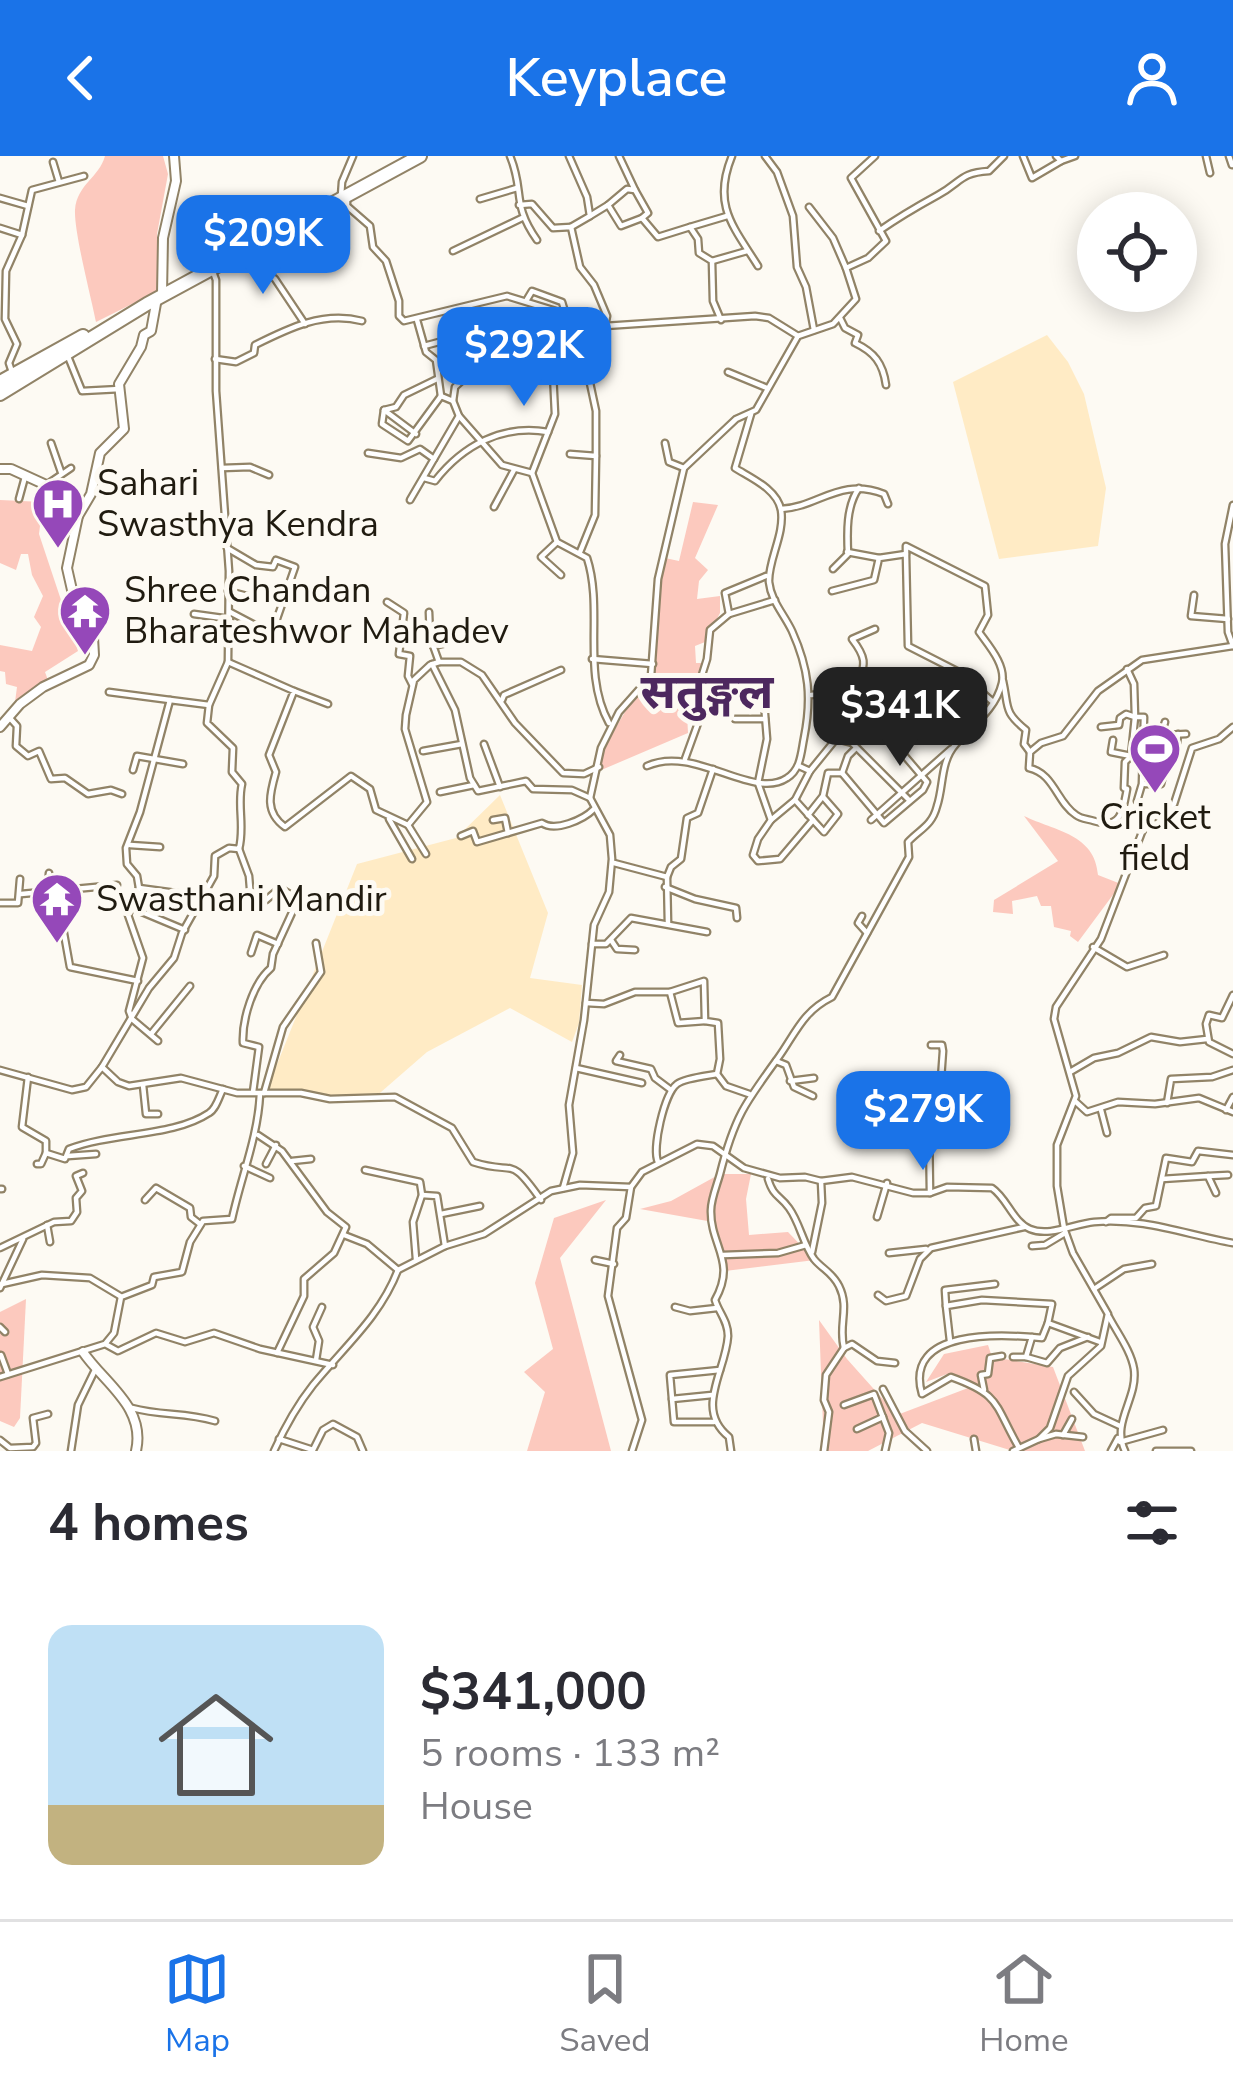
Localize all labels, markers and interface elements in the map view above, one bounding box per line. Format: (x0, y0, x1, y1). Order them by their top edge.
text: Keyplace (506, 41, 727, 115)
icon: back (48, 45, 114, 111)
icon: person (1119, 45, 1185, 111)
map controls (1077, 192, 1197, 312)
button: locate (1077, 192, 1197, 312)
pin: $209K (179, 195, 347, 297)
text: $209K (203, 207, 323, 260)
pin: $292K (440, 307, 608, 409)
text: $292K (464, 319, 584, 372)
place label: Sahari Swasthya Kendra (97, 459, 379, 549)
hospital icon: Sahari Swasthya Kendra (30, 476, 86, 550)
place label: Shree Chandan Bharateshwor Mahadev (124, 566, 509, 656)
temple icon: Shree Chandan Bharateshwor Mahadev (57, 583, 113, 657)
district label: सतुङ्गल (641, 659, 775, 725)
pin: $341K (816, 667, 984, 769)
text: $341K (840, 679, 960, 732)
sports icon: Cricket field (1127, 721, 1183, 795)
place label: Cricket field (1099, 793, 1211, 883)
temple icon: Swasthani Mandir (29, 871, 85, 945)
place label: Swasthani Mandir (96, 875, 387, 924)
pin: $279K (839, 1071, 1007, 1173)
text: $279K (863, 1083, 983, 1136)
text: 4 homes (48, 1488, 249, 1558)
icon: filters (1119, 1490, 1185, 1556)
text: $341,000 (420, 1657, 647, 1727)
icon: home (144, 1673, 288, 1817)
text: 5 rooms · 133 m² (420, 1727, 720, 1780)
text: House (420, 1780, 533, 1833)
tab: Map (164, 1946, 230, 2063)
tab: Saved (559, 1946, 650, 2063)
tab: Home (979, 1946, 1069, 2063)

